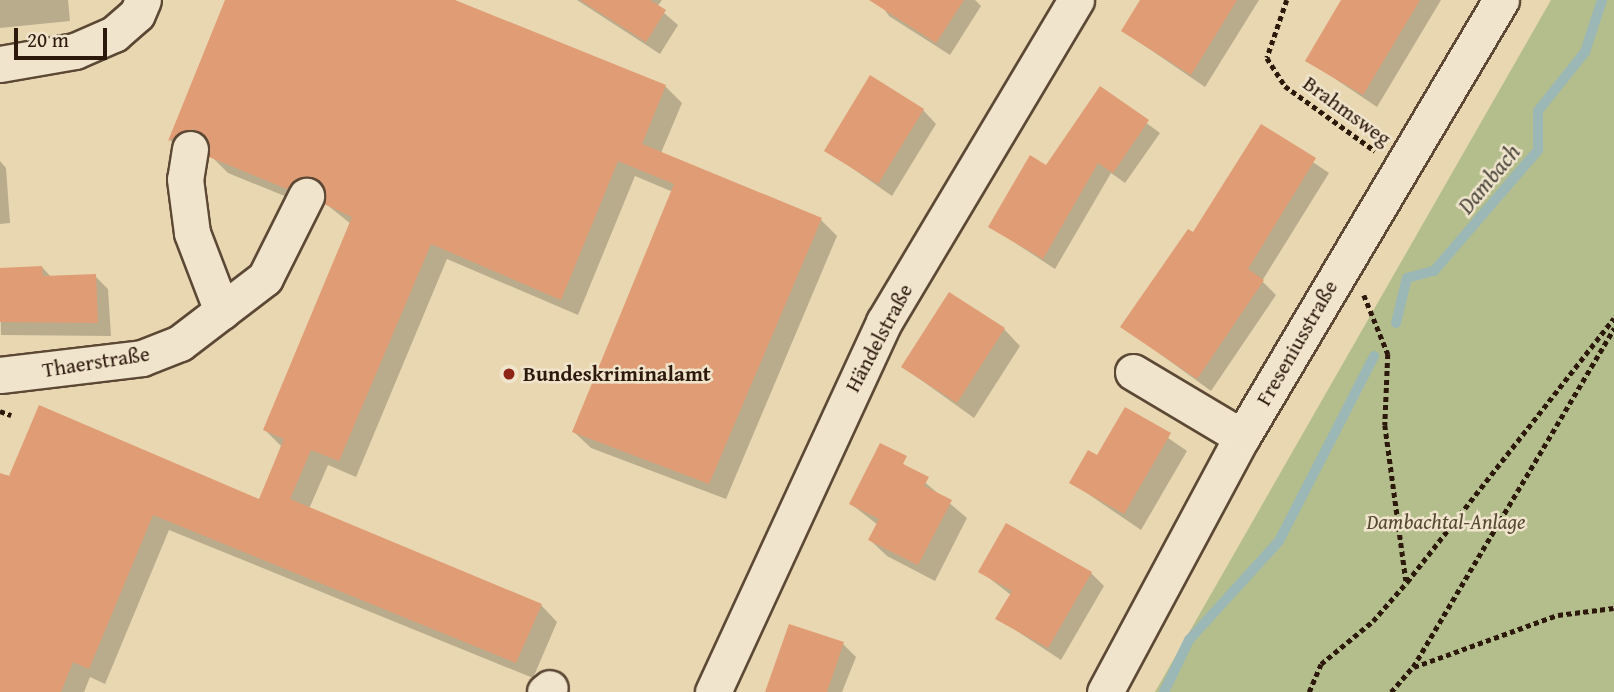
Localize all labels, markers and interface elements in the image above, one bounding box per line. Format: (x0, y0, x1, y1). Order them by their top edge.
scale bar (18, 14, 110, 58)
text: 20 m (27, 24, 69, 55)
street label: Brahmsweg (1298, 71, 1396, 151)
water label: Dambach (1452, 139, 1526, 219)
street label: Freseniusstraße (1251, 276, 1343, 410)
street label: Händelstraße (840, 280, 918, 396)
street label: Thaerstraße (41, 341, 151, 383)
place label: Bundeskriminalamt (523, 361, 711, 387)
marker: Bundeskriminalamt (501, 366, 517, 382)
park label: Dambachtal-Anlage (1367, 509, 1525, 535)

